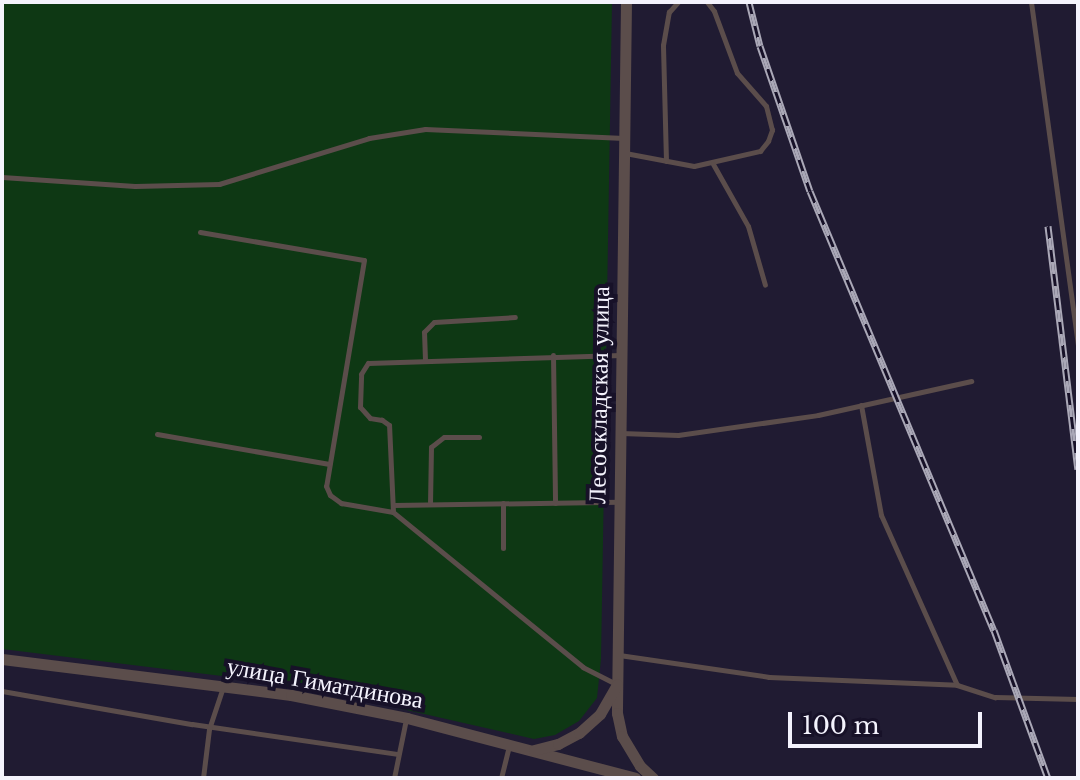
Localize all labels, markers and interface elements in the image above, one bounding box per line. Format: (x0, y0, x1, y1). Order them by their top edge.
street label: Лесоскладская улица (583, 286, 615, 504)
street label: улица Гиматдинова (225, 652, 425, 714)
scale bar (792, 696, 986, 746)
text: 100 m (802, 711, 880, 740)

